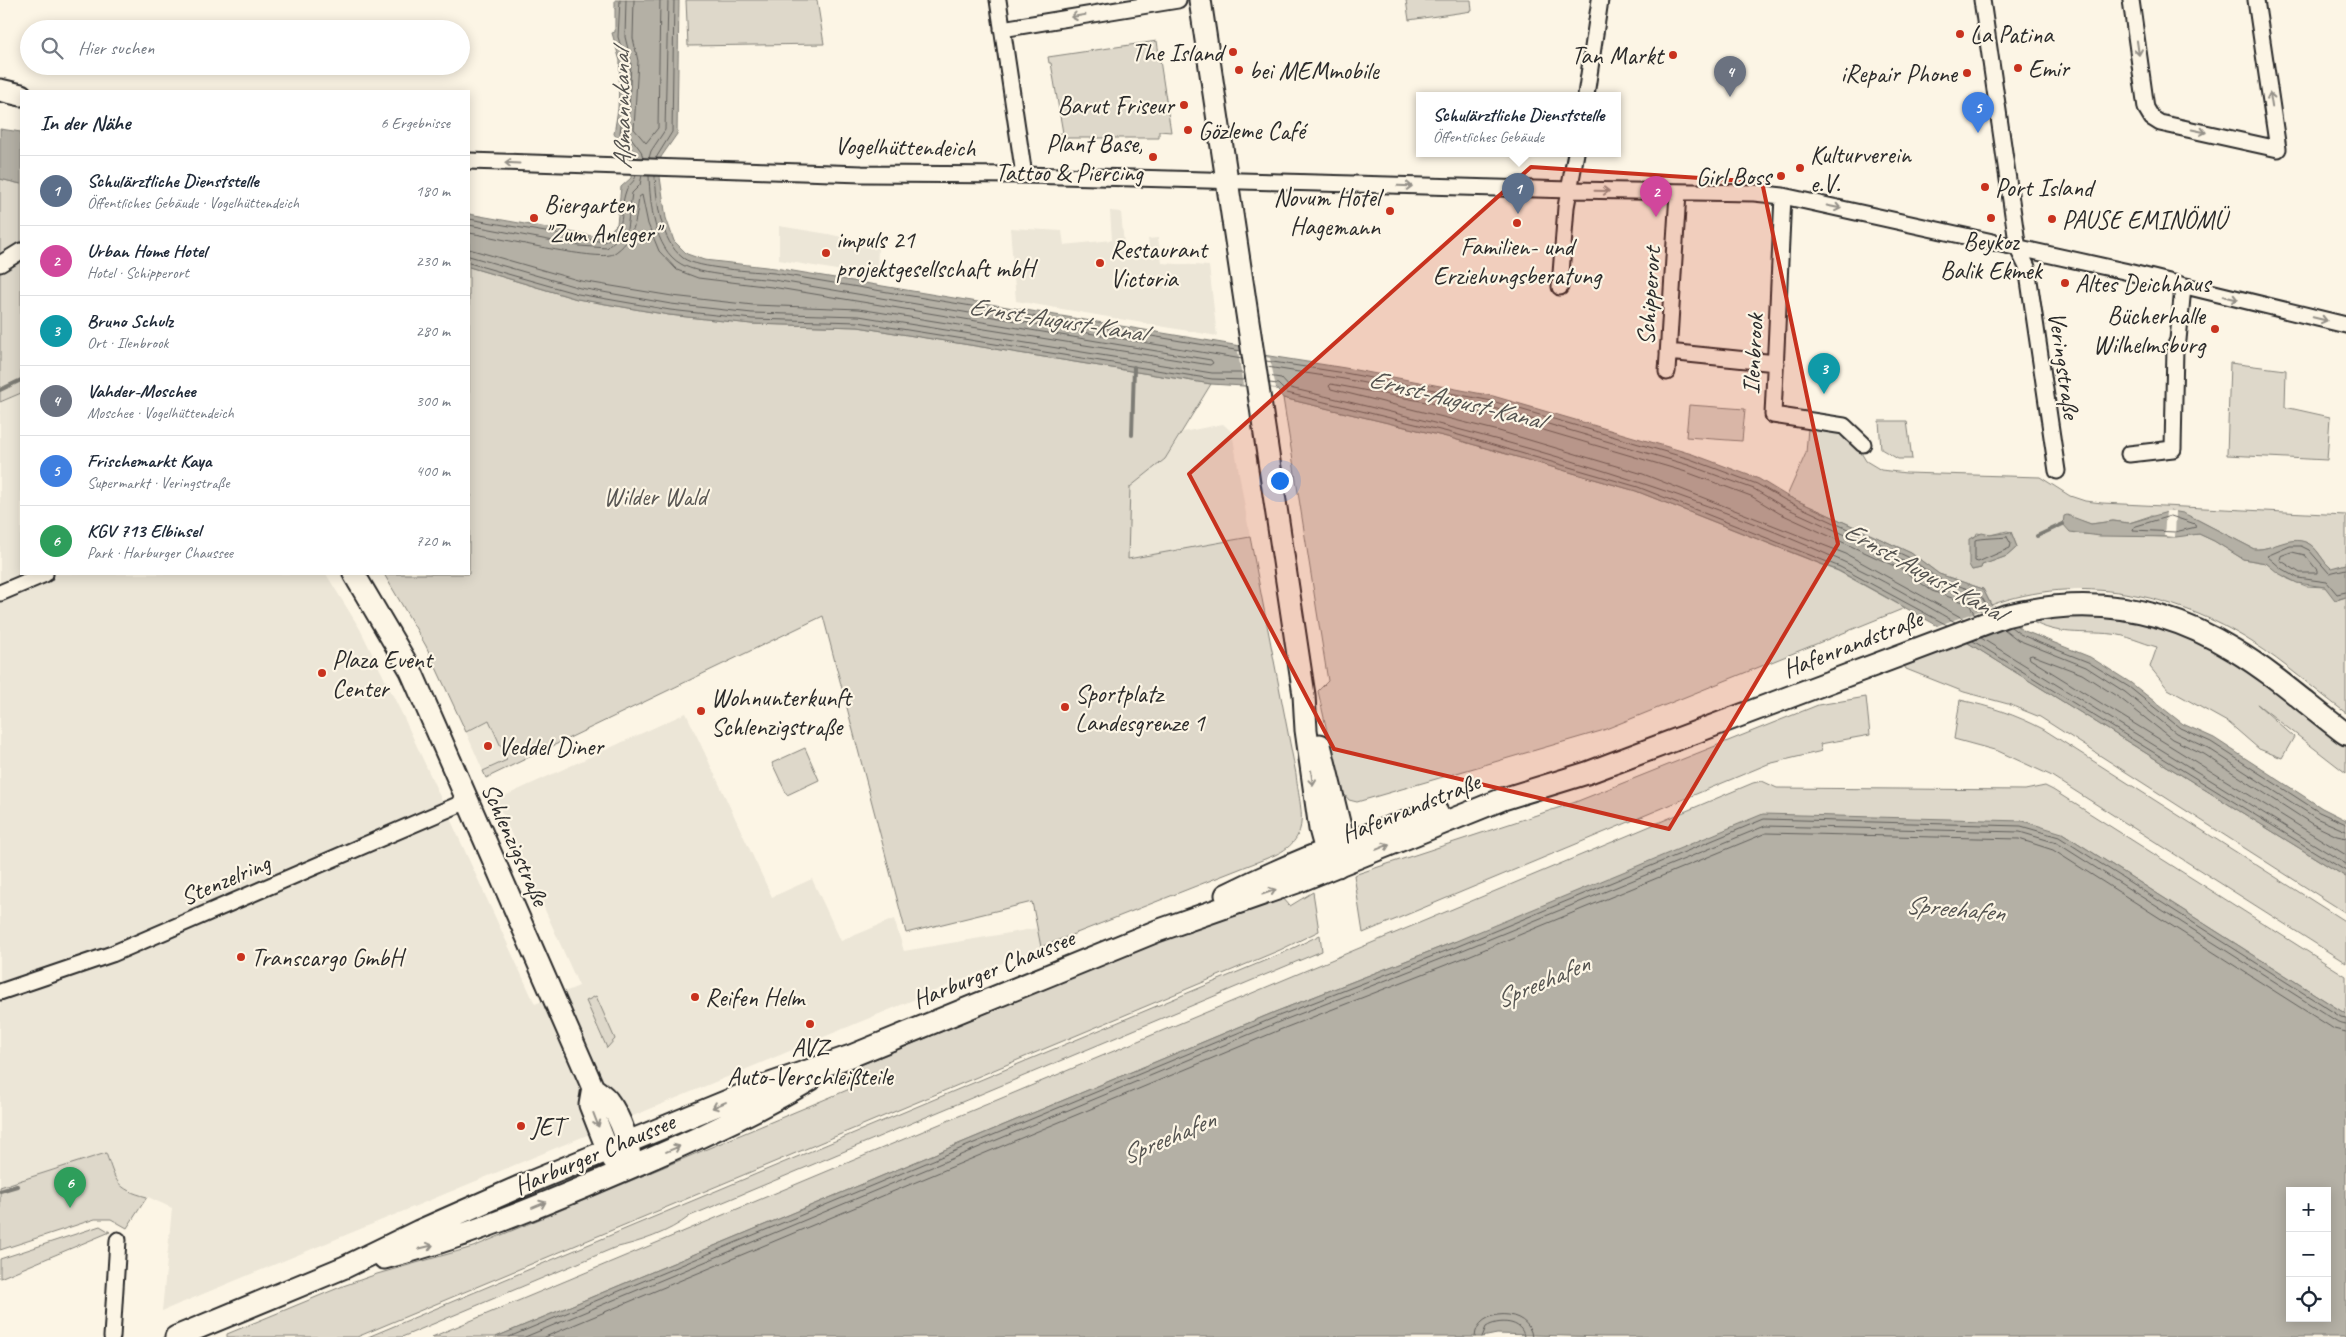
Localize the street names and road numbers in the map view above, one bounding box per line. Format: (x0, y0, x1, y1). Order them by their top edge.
street label: Vogelhüttendeich (834, 130, 976, 164)
street label: Schipperort (1630, 243, 1669, 346)
street label: Veringstraße (2041, 310, 2088, 422)
street label: Ilenbrook (1735, 311, 1771, 395)
street label: Hafenrandstraße (1778, 602, 1928, 685)
street label: Hafenrandstraße (1336, 765, 1486, 850)
street label: Schlenzigstraße (474, 778, 557, 912)
street label: Stenzelring (176, 846, 276, 913)
street label: Harburger Chaussee (908, 921, 1081, 1016)
street label: Harburger Chaussee (509, 1105, 681, 1202)

